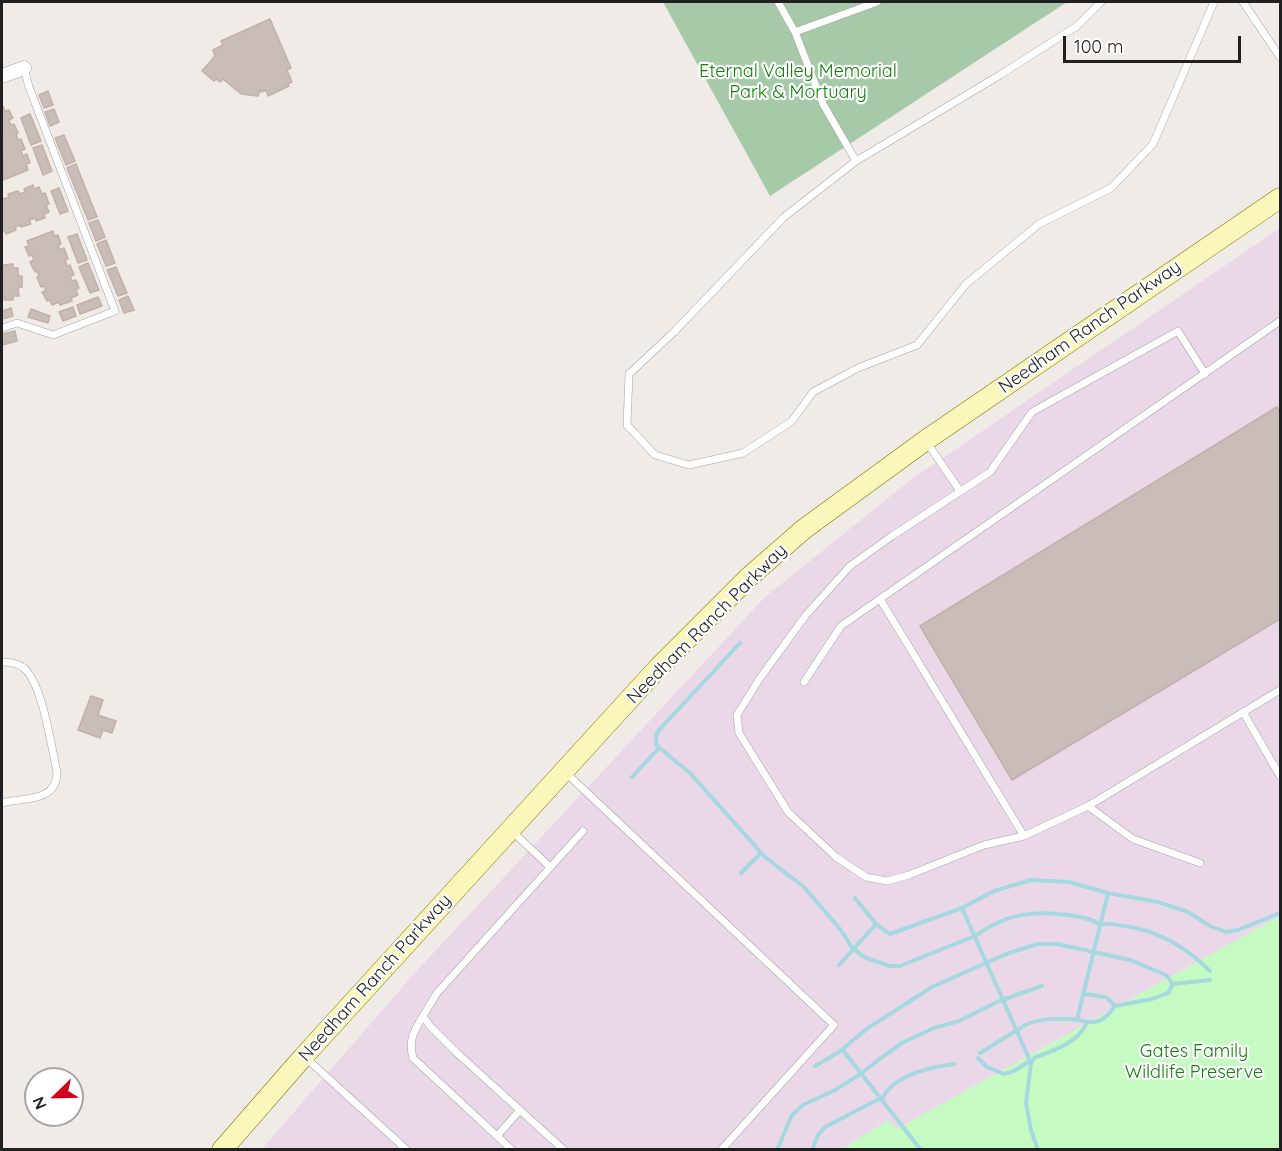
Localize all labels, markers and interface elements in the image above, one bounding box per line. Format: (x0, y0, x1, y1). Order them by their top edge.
scale bar (1066, 24, 1244, 62)
text: 100 m (1074, 35, 1123, 58)
park label: Eternal Valley Memorial Park & Mortuary (699, 61, 897, 104)
street label: Needham Ranch Parkway (995, 256, 1185, 398)
street label: Needham Ranch Parkway (622, 539, 792, 709)
street label: Needham Ranch Parkway (294, 890, 456, 1066)
park label: Gates Family Wildlife Preserve (1125, 1041, 1263, 1084)
north arrow (24, 1067, 84, 1127)
text: N (28, 1094, 51, 1113)

